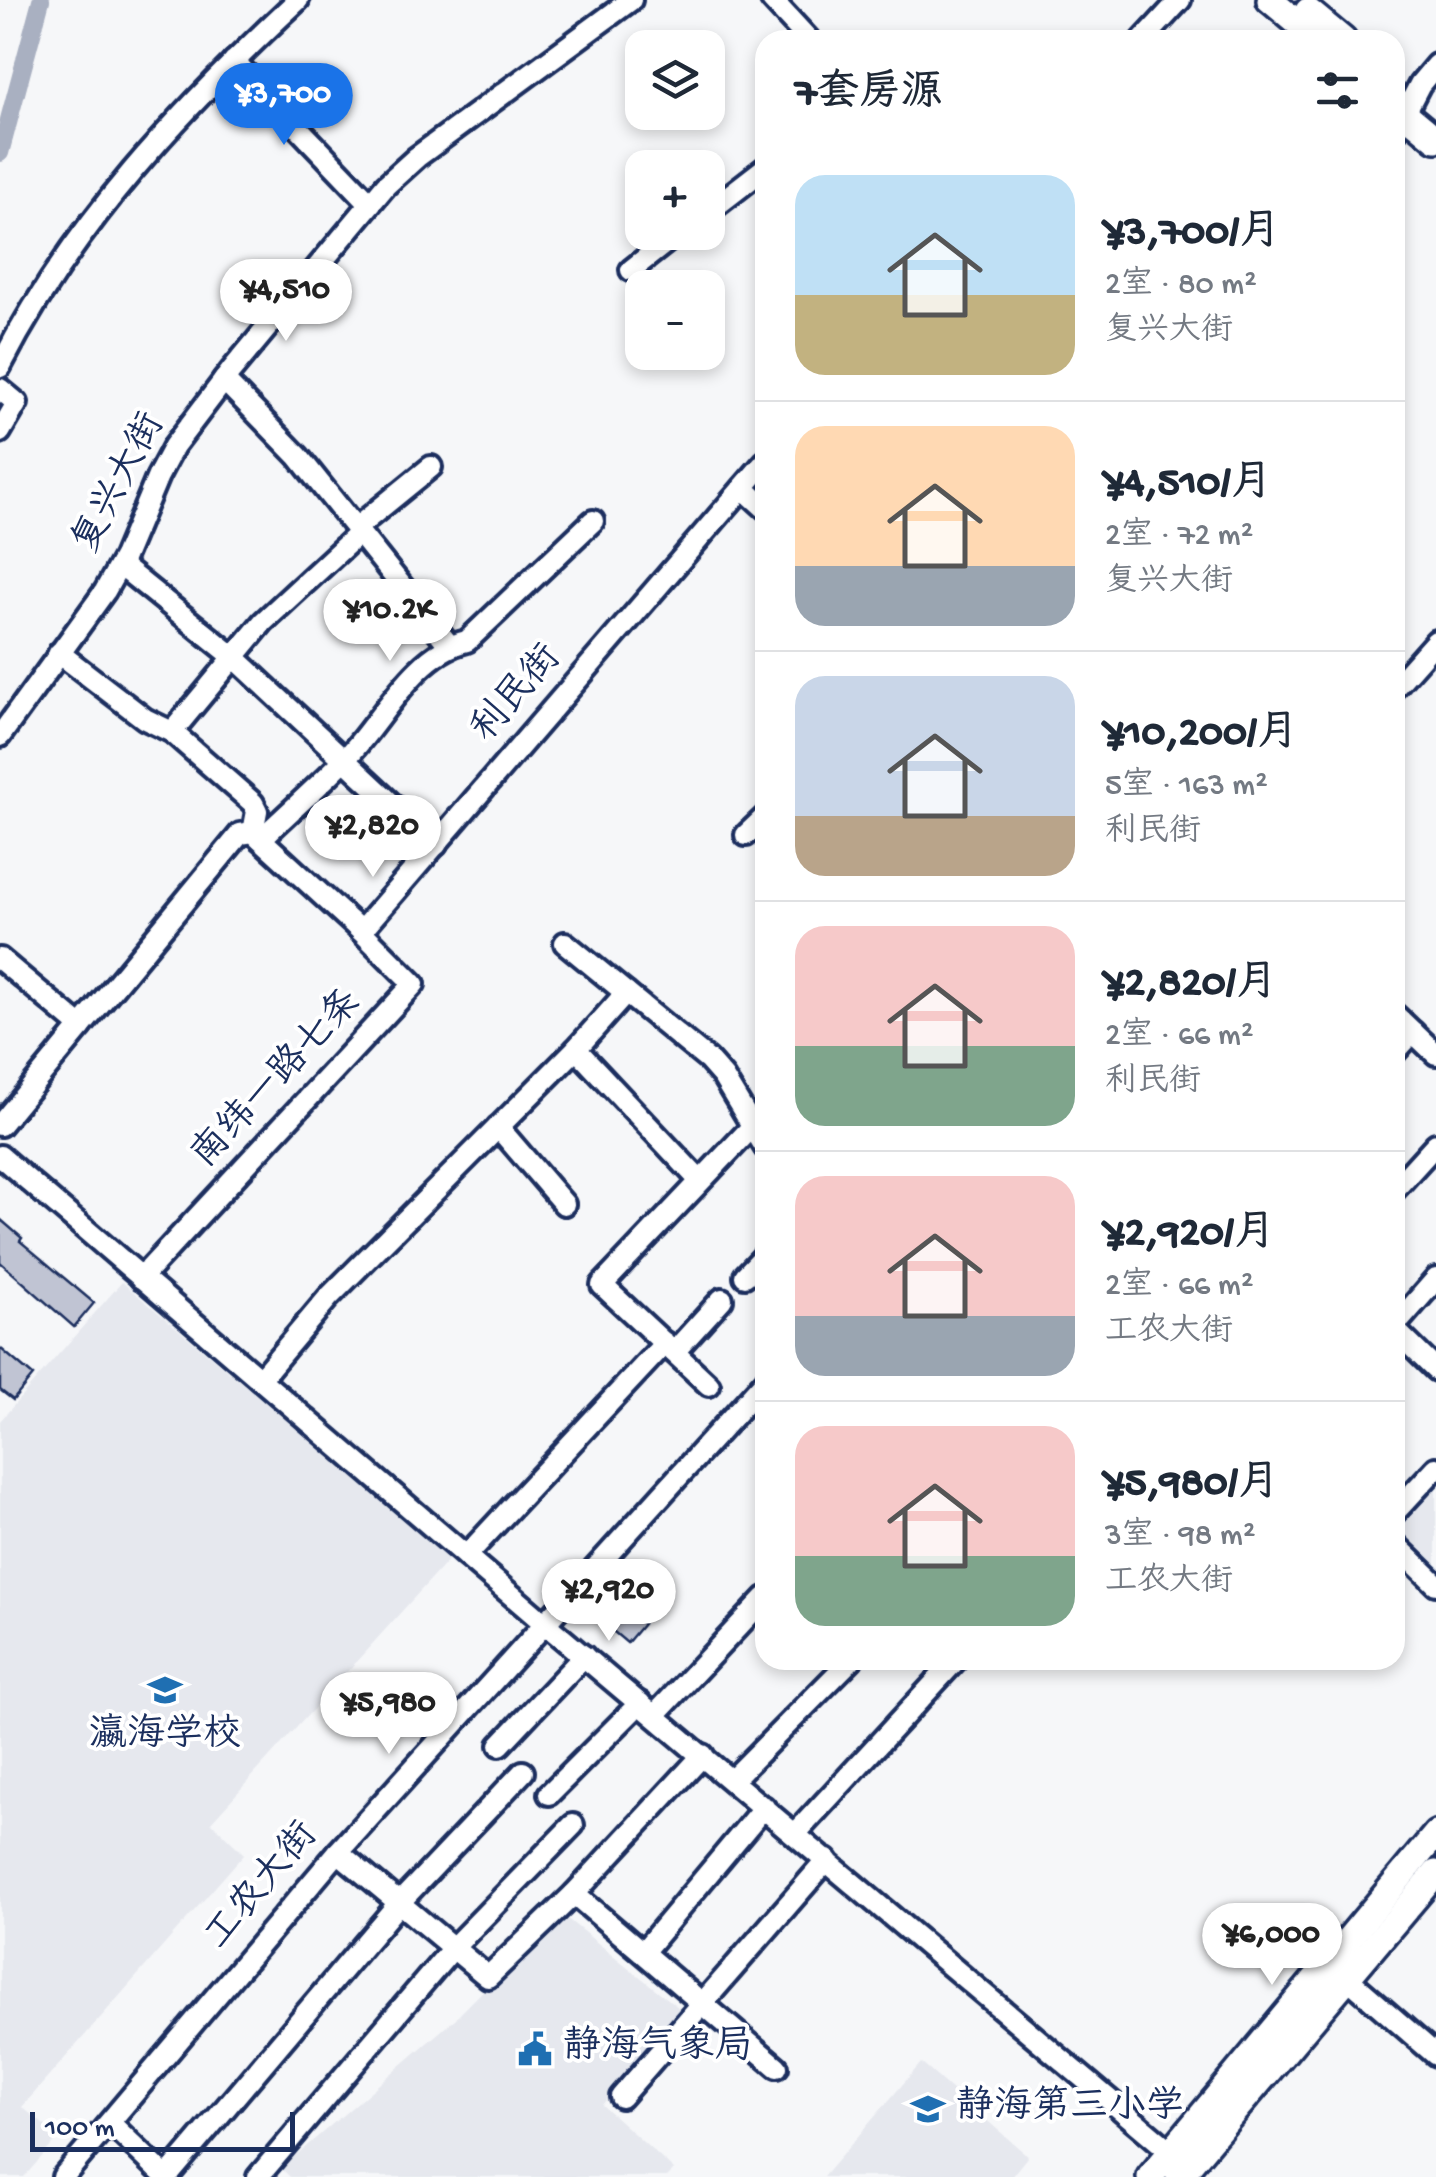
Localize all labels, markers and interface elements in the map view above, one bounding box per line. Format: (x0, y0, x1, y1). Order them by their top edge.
map controls (625, 30, 725, 370)
button: layers (625, 30, 725, 130)
pin: ¥3,700 (203, 63, 365, 148)
icon: filters (1310, 63, 1365, 118)
text: 7套房源 (795, 71, 943, 120)
text: ¥3,700 (237, 76, 331, 114)
button: + (625, 150, 725, 250)
text: ¥3,700/月 (1105, 210, 1281, 259)
icon: home (875, 215, 995, 335)
pin: ¥4,510 (205, 259, 367, 344)
text: 2室 · 80 m² (1105, 267, 1257, 305)
button: − (625, 270, 725, 370)
text: ¥4,510 (242, 272, 330, 310)
text: 复兴大街 (1105, 313, 1233, 351)
street label: 复兴大街 (63, 405, 176, 561)
text: ¥4,510/月 (1105, 461, 1273, 510)
icon: home (875, 466, 995, 586)
text: 2室 · 72 m² (1105, 518, 1253, 556)
text: 复兴大街 (1105, 564, 1233, 602)
pin: ¥10.2K (309, 579, 471, 664)
text: ¥10.2K (345, 592, 435, 630)
street label: 利民街 (462, 636, 572, 752)
text: ¥10,200/月 (1105, 711, 1299, 760)
icon: home (875, 716, 995, 836)
text: 5室 · 163 m² (1105, 768, 1268, 806)
pin: ¥2,820 (292, 795, 454, 880)
text: ¥2,820 (327, 808, 419, 846)
text: 利民街 (1105, 814, 1201, 852)
text: ¥2,820/月 (1105, 961, 1278, 1010)
icon: home (875, 966, 995, 1086)
street label: 南纬一路七条 (182, 980, 372, 1178)
text: 2室 · 66 m² (1105, 1018, 1253, 1056)
text: 利民街 (1105, 1064, 1201, 1102)
text: ¥2,920/月 (1105, 1211, 1276, 1260)
icon: home (875, 1216, 995, 1336)
text: 2室 · 66 m² (1105, 1268, 1253, 1306)
text: 工农大街 (1105, 1314, 1233, 1352)
text: ¥5,980/月 (1105, 1461, 1280, 1510)
icon: home (875, 1466, 995, 1586)
text: 3室 · 98 m² (1105, 1518, 1255, 1556)
pin: ¥2,920 (528, 1559, 690, 1644)
text: 工农大街 (1105, 1564, 1233, 1602)
text: ¥2,920 (564, 1572, 654, 1610)
school or university icon: 瀛海学校 (146, 1671, 184, 1709)
pin: ¥5,980 (308, 1672, 470, 1757)
text: ¥5,980 (342, 1685, 436, 1723)
place label: 瀛海学校 (89, 1712, 241, 1759)
street label: 工农大街 (195, 1813, 329, 1959)
pin: ¥6,000 (1191, 1903, 1353, 1988)
text: ¥6,000 (1224, 1916, 1320, 1954)
place label: 静海气象局 (563, 2024, 753, 2071)
public building icon: 静海气象局 (516, 2030, 554, 2068)
place label: 静海第三小学 (956, 2084, 1184, 2131)
school or university icon: 静海第三小学 (909, 2090, 947, 2128)
scale bar (30, 2107, 295, 2152)
text: 100 m (45, 2113, 115, 2146)

